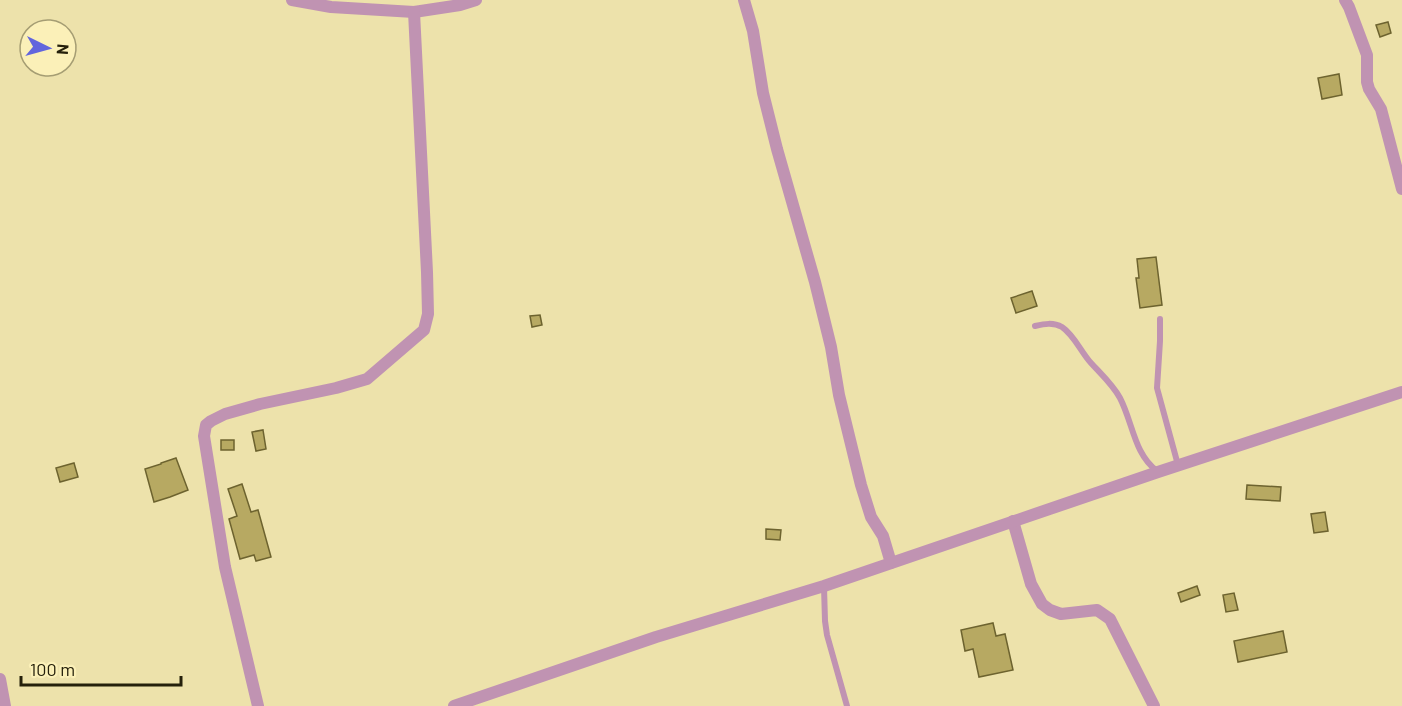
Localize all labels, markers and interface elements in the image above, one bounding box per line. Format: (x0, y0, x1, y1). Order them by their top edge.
north arrow (18, 18, 78, 78)
text: N (54, 43, 73, 55)
scale bar (21, 649, 182, 687)
text: 100 m (30, 658, 75, 680)

